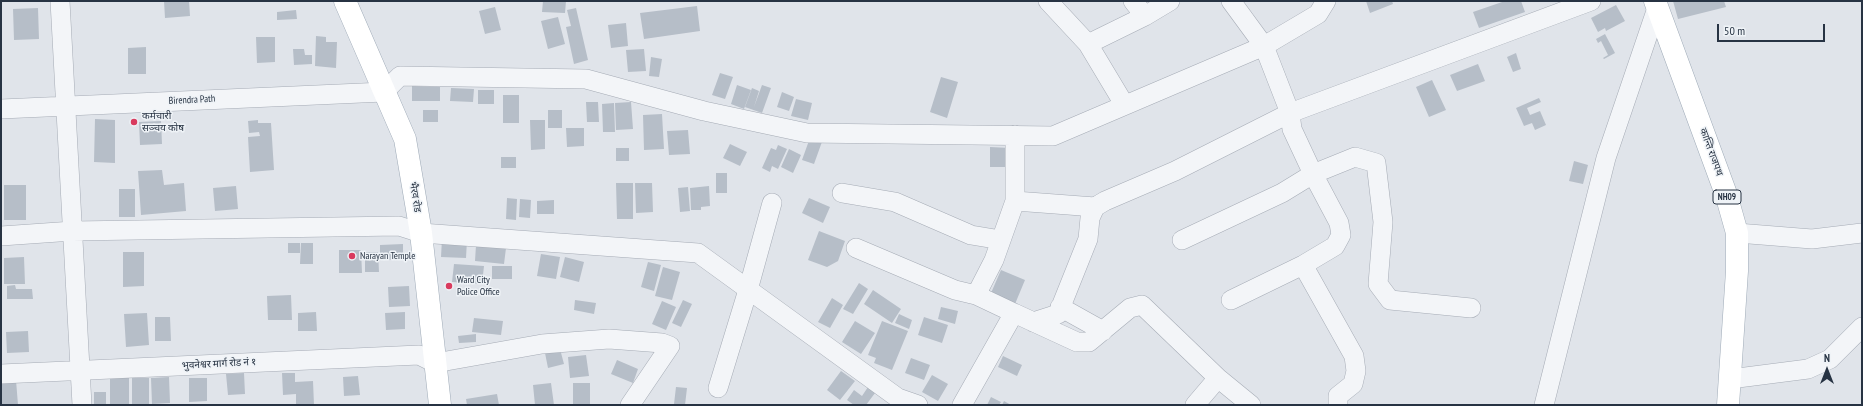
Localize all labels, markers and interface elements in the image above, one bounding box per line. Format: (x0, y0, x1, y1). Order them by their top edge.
scale bar (1719, 16, 1827, 42)
text: 50 m (1724, 23, 1745, 38)
street label: Birendra Path (168, 93, 216, 107)
place label: कर्मचारी सञ्चय कोष (142, 110, 184, 134)
marker: कर्मचारी सञ्चय कोष (129, 117, 139, 127)
street label: कान्ति राजपथ (1697, 126, 1725, 178)
street label: भैरव रोड (407, 181, 423, 213)
road number: NH09 (1713, 190, 1741, 204)
place label: Narayan Temple (360, 250, 415, 262)
marker: Narayan Temple (347, 251, 357, 261)
place label: Ward City Police Office (457, 274, 500, 298)
marker: Ward City Police Office (444, 281, 454, 291)
north arrow (1807, 350, 1847, 390)
text: N (1824, 351, 1830, 365)
street label: भुवनेश्वर मार्ग रोड नं १ (181, 356, 257, 372)

